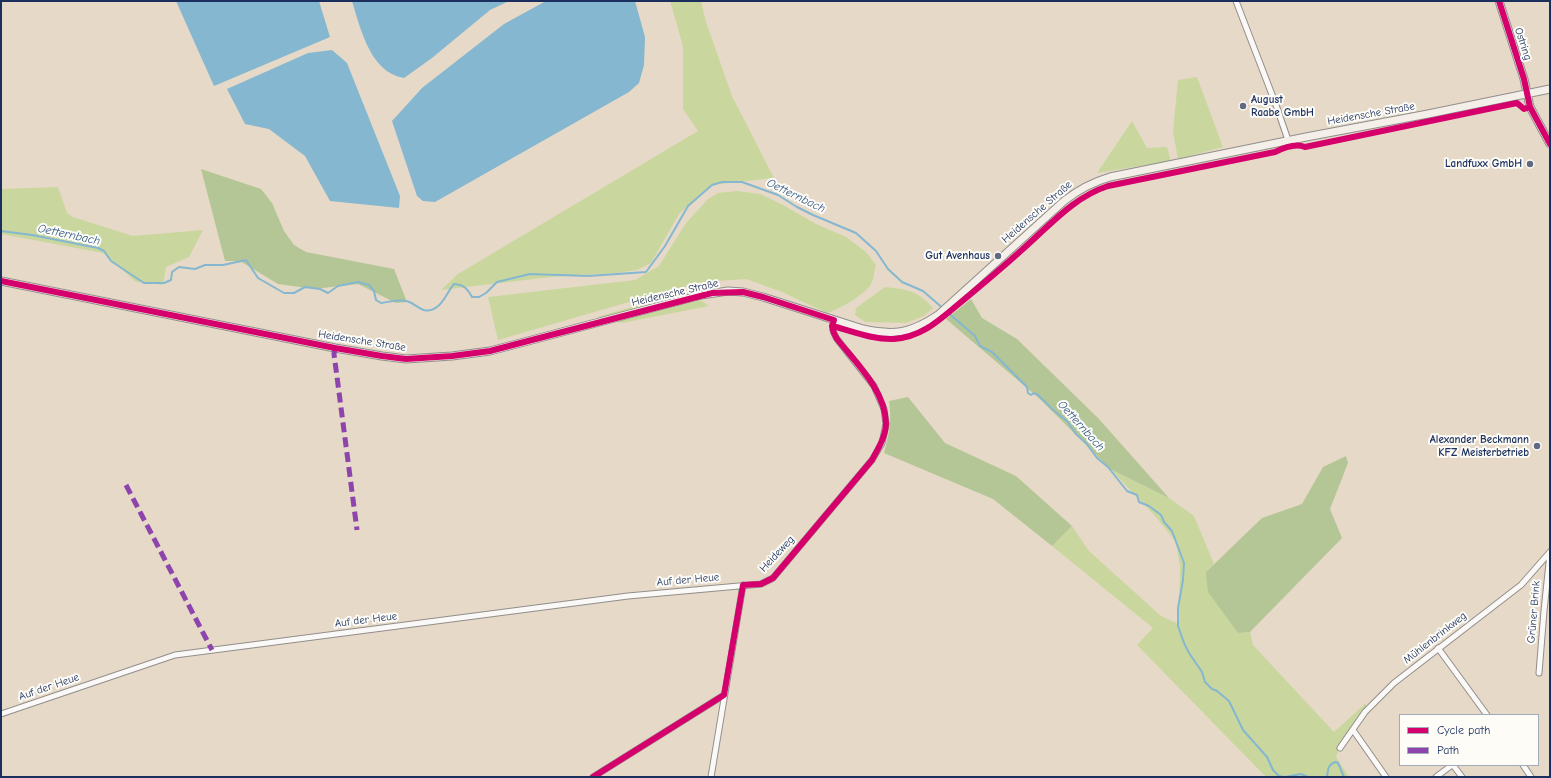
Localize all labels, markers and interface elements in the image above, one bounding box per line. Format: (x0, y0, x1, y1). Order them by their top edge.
street label: Ostring (1512, 26, 1534, 62)
place label: August Raabe GmbH (1251, 93, 1314, 119)
street label: Heidensche Straße (1326, 100, 1416, 128)
marker: August Raabe GmbH (1238, 101, 1248, 111)
place label: Landfuxx GmbH (1445, 157, 1522, 171)
marker: Landfuxx GmbH (1525, 159, 1535, 169)
water label: Oetternbach (764, 176, 828, 216)
street label: Heidensche Straße (999, 178, 1075, 246)
water label: Oetternbach (37, 221, 101, 249)
place label: Gut Avenhaus (925, 249, 990, 263)
marker: Gut Avenhaus (993, 251, 1003, 261)
street label: Heidensche Straße (630, 277, 720, 309)
street label: Heidensche Straße (317, 328, 407, 354)
water label: Oetternbach (1054, 398, 1108, 454)
place label: Alexander Beckmann KFZ Meisterbetrieb (1430, 433, 1529, 459)
marker: Alexander Beckmann KFZ Meisterbetrieb (1532, 441, 1542, 451)
street label: Heideweg (757, 533, 797, 575)
street label: Auf der Heue (656, 571, 720, 589)
street label: Grüner Brink (1525, 580, 1543, 644)
street label: Mühlenbrinkweg (1401, 609, 1469, 667)
street label: Auf der Heue (334, 610, 398, 630)
street label: Auf der Heue (17, 671, 81, 703)
legend (1399, 714, 1539, 766)
text: Cycle path (1437, 723, 1490, 737)
text: Path (1437, 743, 1459, 757)

